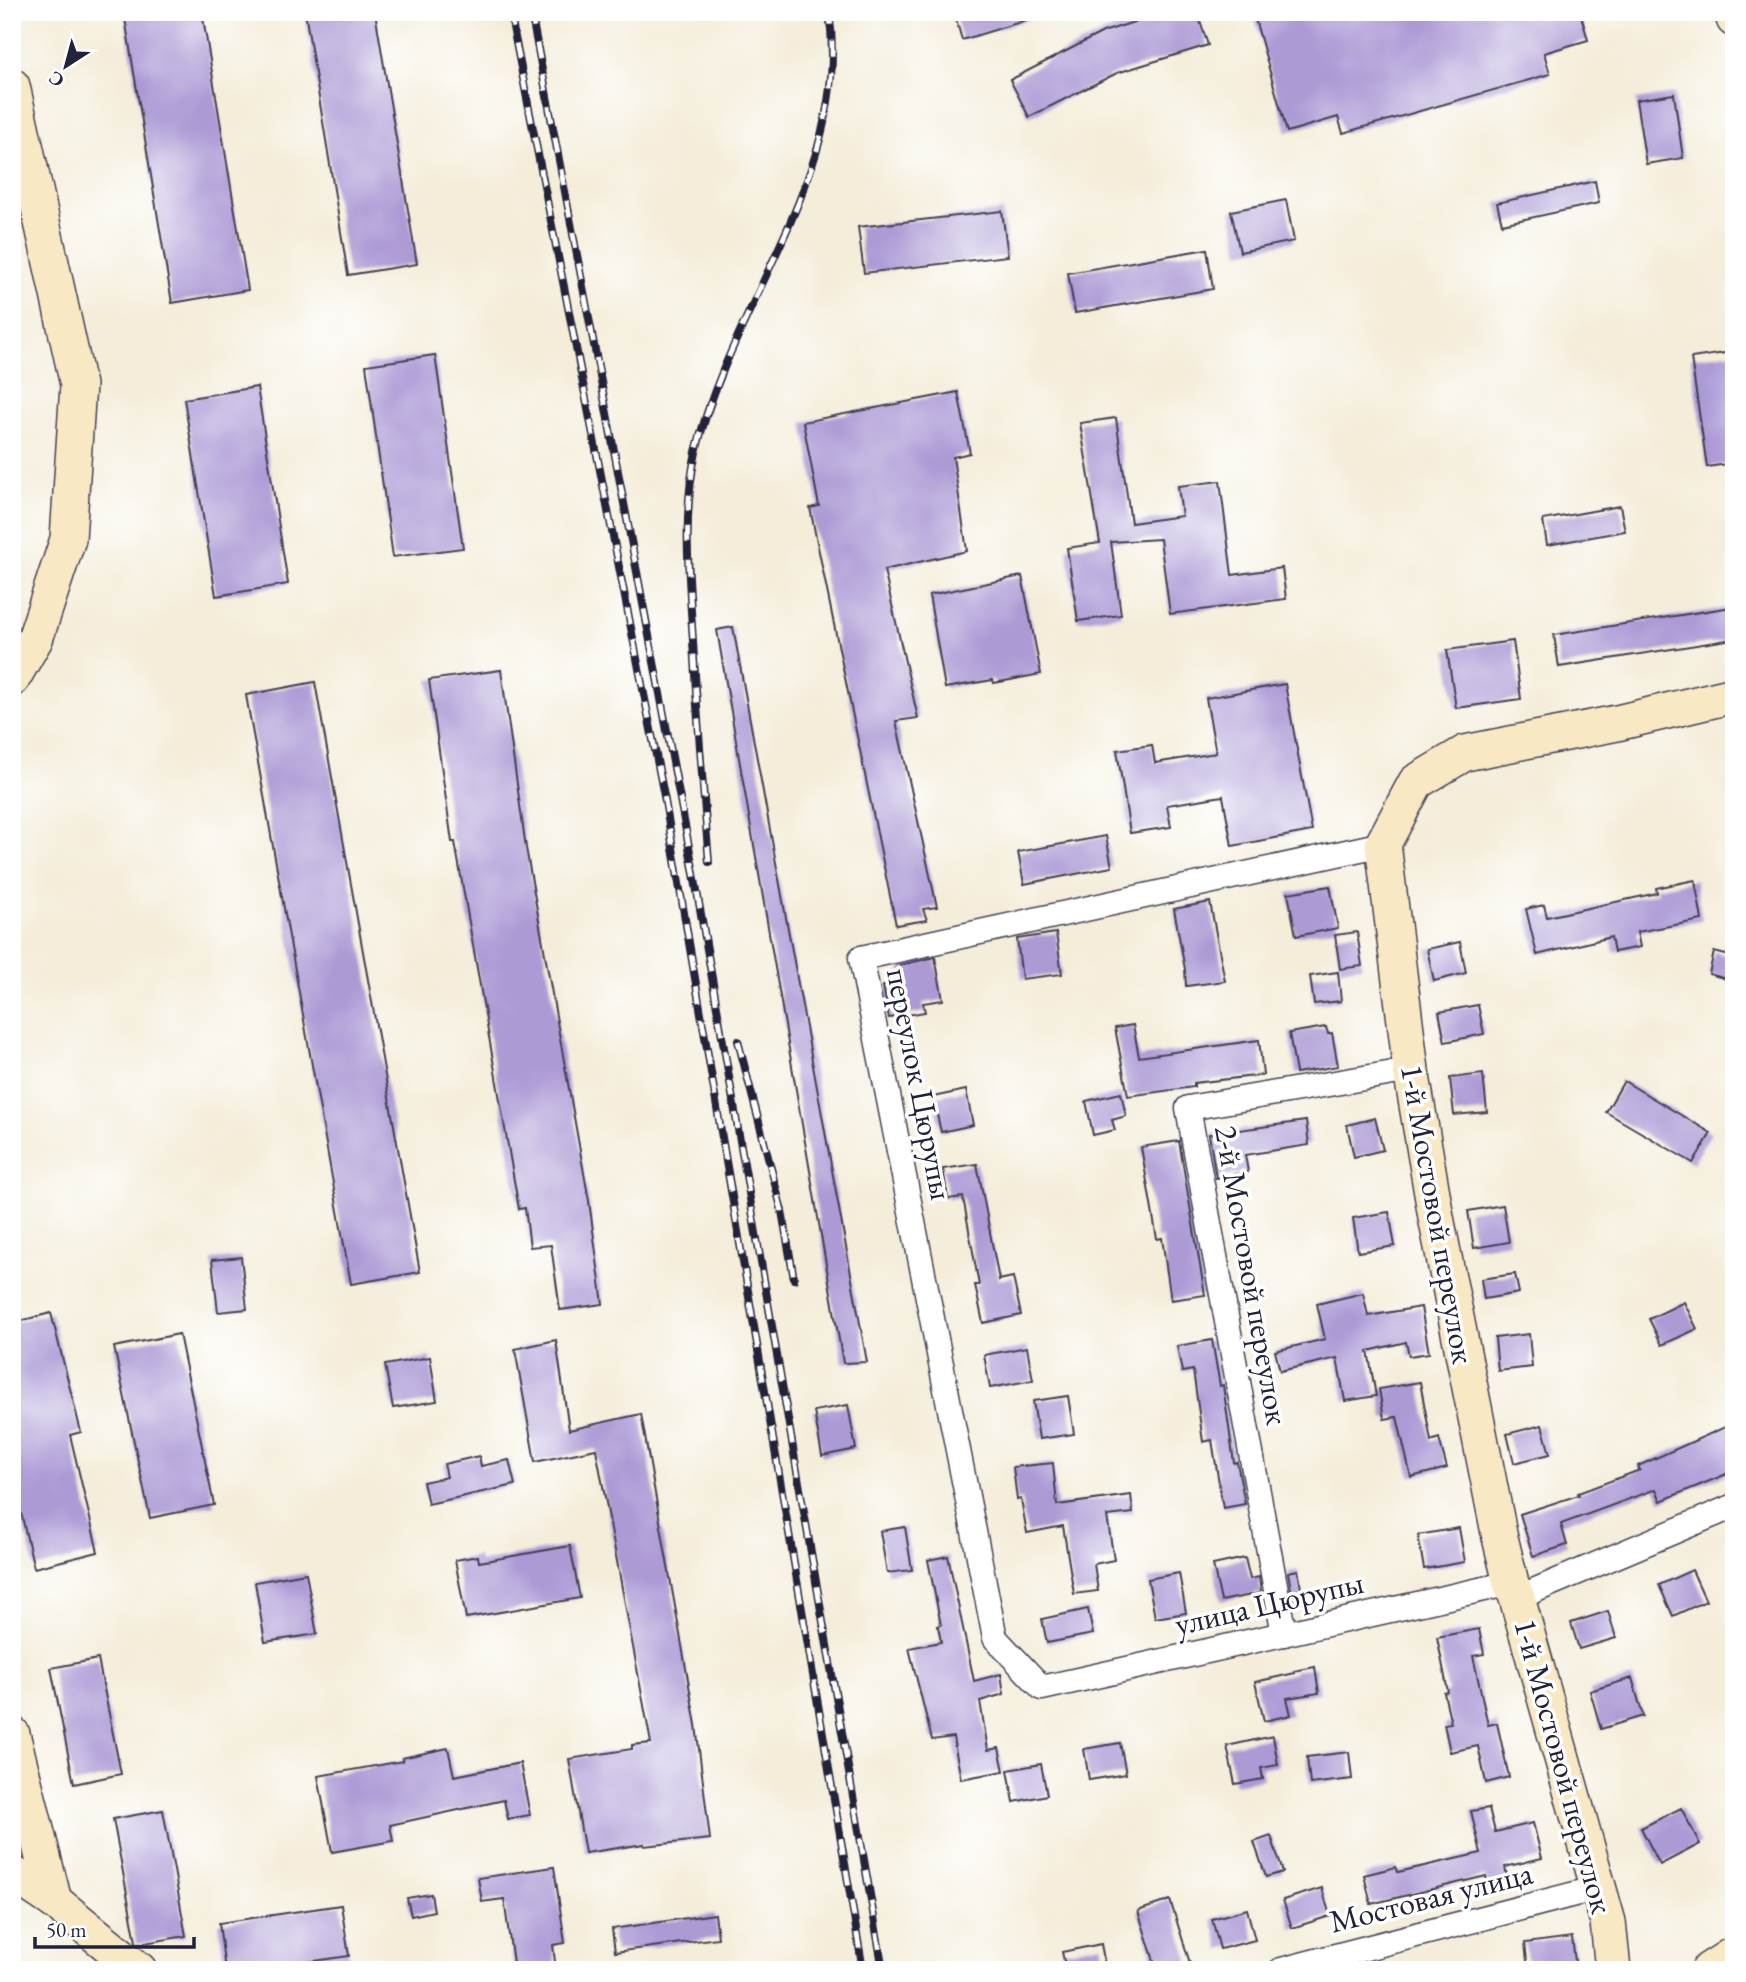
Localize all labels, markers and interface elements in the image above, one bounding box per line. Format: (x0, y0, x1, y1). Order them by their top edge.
north arrow (32, 32, 102, 102)
text: С (43, 65, 69, 93)
street label: переулок Цюрупы (877, 965, 963, 1203)
street label: 1-й Мостовой переулок (1391, 1061, 1485, 1367)
street label: 2-й Мостовой переулок (1205, 1122, 1299, 1428)
street label: улица Цюрупы (1170, 1561, 1368, 1645)
street label: 1-й Мостовой переулок (1504, 1614, 1624, 1918)
street label: Мостовая улица (1325, 1851, 1537, 1943)
scale bar (35, 1905, 194, 1949)
text: 50 m (46, 1916, 87, 1943)

